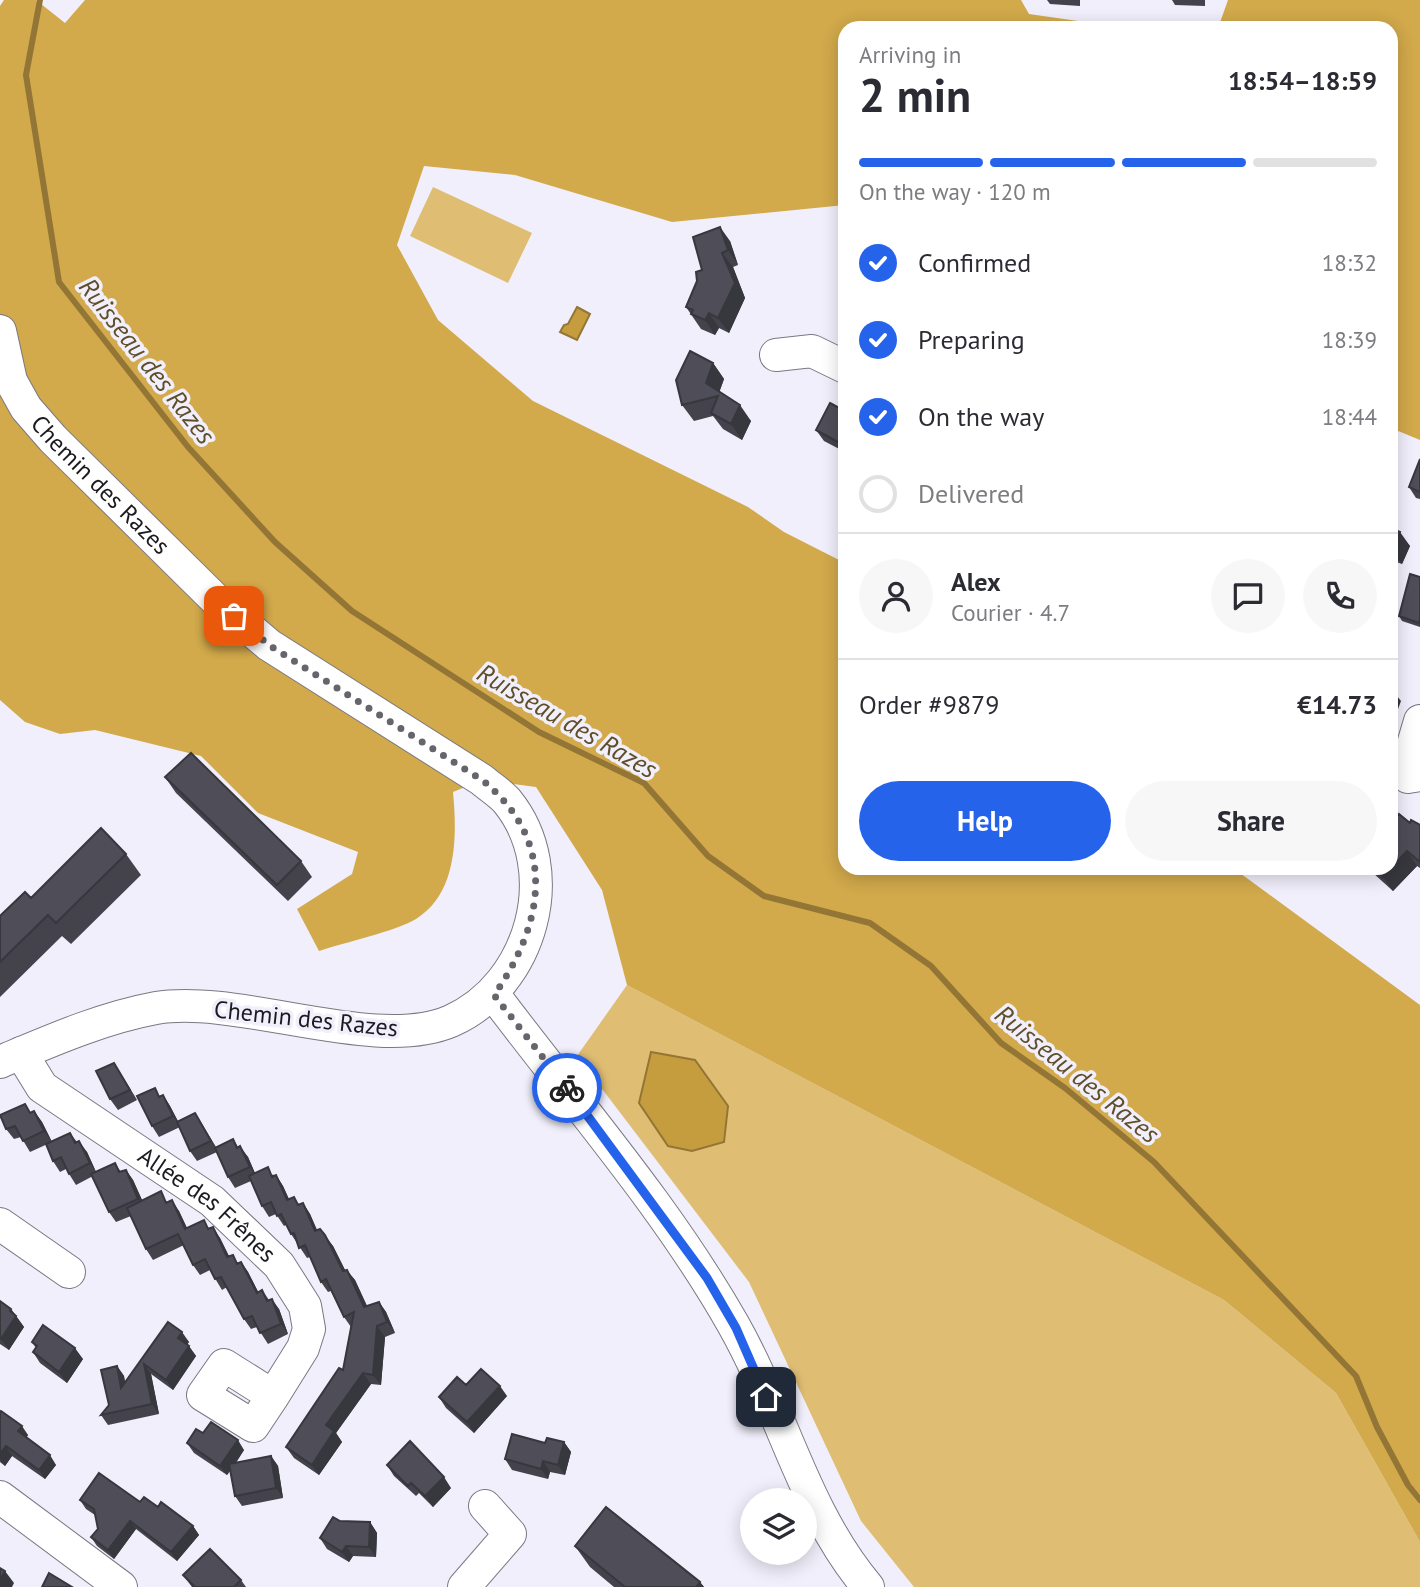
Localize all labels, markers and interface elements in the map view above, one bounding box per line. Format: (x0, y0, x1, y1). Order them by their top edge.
text: Arriving in (859, 40, 961, 69)
text: 18:54–18:59 (1228, 64, 1377, 97)
text: 2 min (859, 65, 971, 125)
text: On the way · 120 m (859, 177, 1051, 206)
icon: check (859, 244, 897, 282)
text: Confirmed (918, 246, 1031, 279)
text: 18:32 (1322, 248, 1377, 277)
water label: Ruisseau des Razes (72, 271, 223, 451)
icon: check (859, 321, 897, 359)
text: Preparing (918, 323, 1025, 356)
text: 18:39 (1322, 325, 1377, 354)
icon: check (859, 398, 897, 436)
text: On the way (918, 400, 1044, 433)
text: 18:44 (1322, 402, 1377, 431)
street label: Chemin des Razes (24, 408, 177, 561)
text: Delivered (918, 477, 1024, 510)
button: person (859, 559, 933, 633)
button: chat (1211, 559, 1285, 633)
button: phone (1303, 559, 1377, 633)
text: Alex (951, 565, 1001, 598)
pin (204, 586, 264, 646)
icon: bag (215, 597, 253, 635)
text: Courier · 4.7 (951, 598, 1070, 627)
water label: Ruisseau des Razes (472, 656, 663, 786)
text: Order #9879 (859, 688, 999, 721)
text: €14.73 (1297, 688, 1377, 721)
button: Help (859, 781, 1111, 861)
button: Share (1125, 781, 1377, 861)
street label: Chemin des Razes (213, 993, 400, 1044)
water label: Ruisseau des Razes (988, 997, 1167, 1150)
courier (532, 1053, 602, 1123)
icon: bike (548, 1069, 586, 1107)
street label: Allée des Frênes (132, 1140, 283, 1269)
pin (736, 1367, 796, 1427)
icon: home (747, 1378, 785, 1416)
map controls (740, 1488, 817, 1565)
button: layers (740, 1488, 817, 1565)

